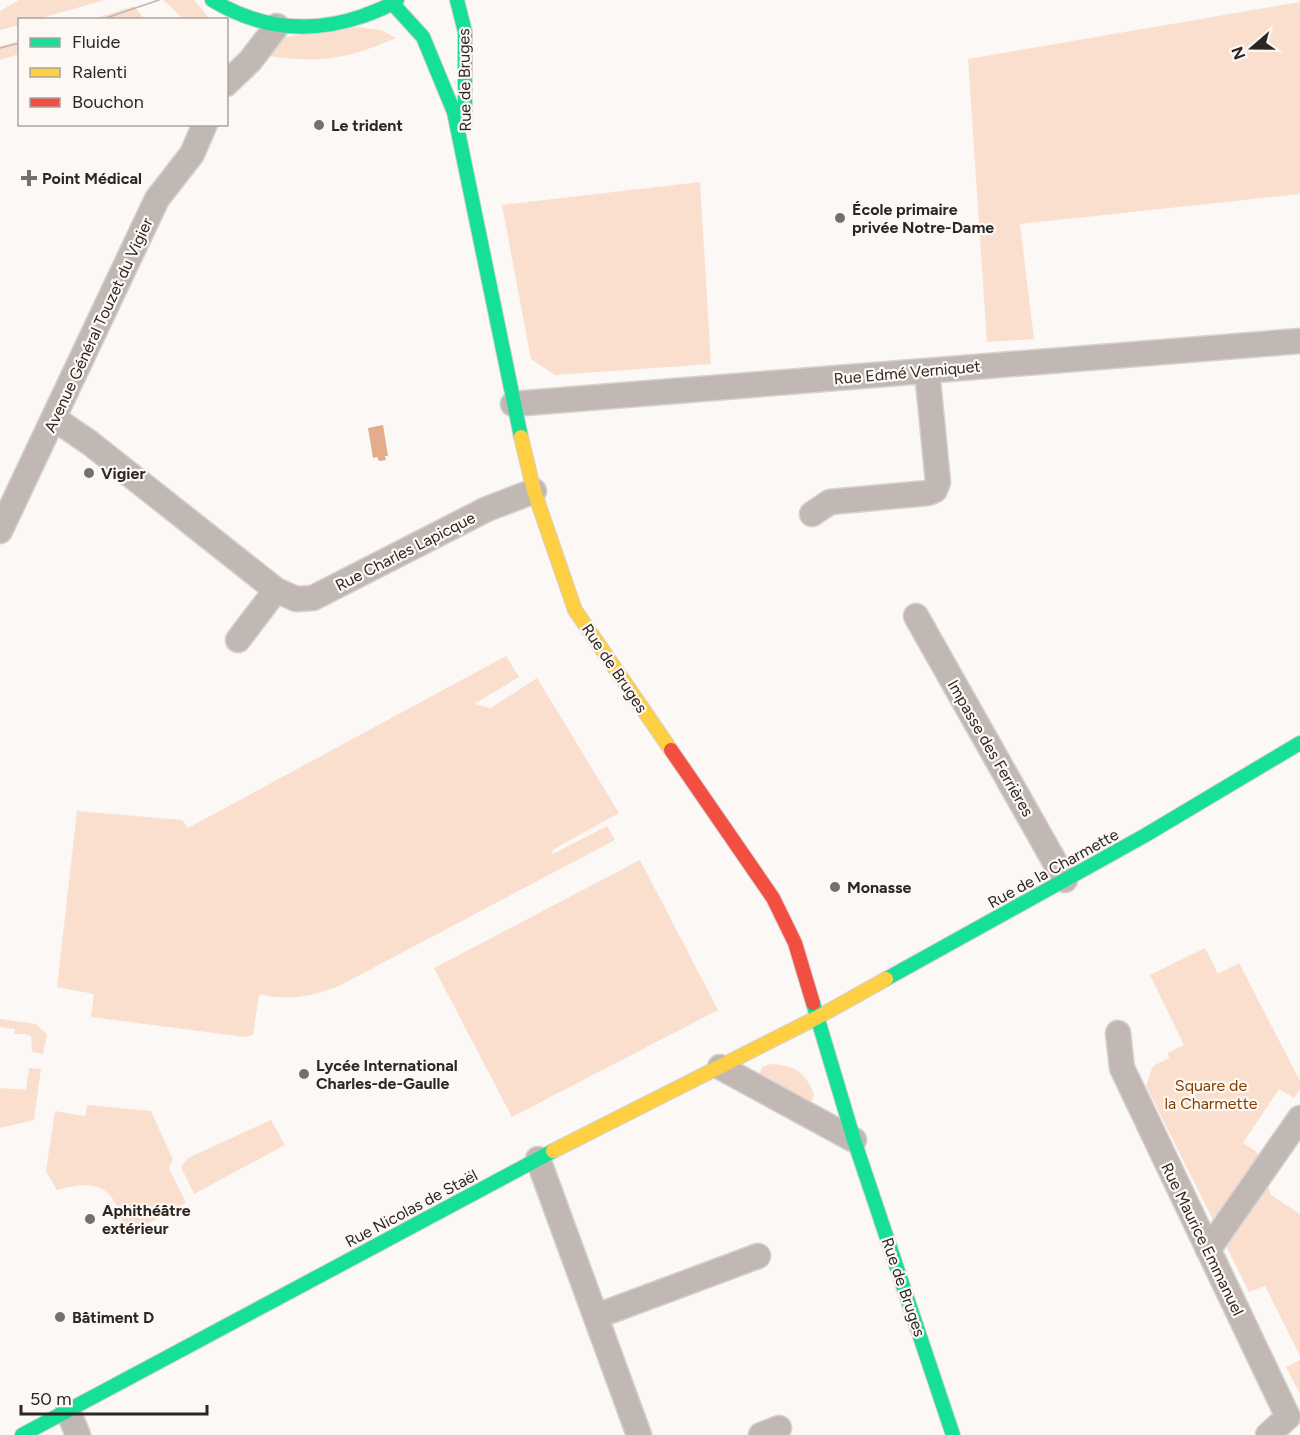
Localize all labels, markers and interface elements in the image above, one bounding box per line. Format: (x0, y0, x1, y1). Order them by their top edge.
legend (18, 18, 228, 126)
north arrow (1222, 18, 1282, 78)
street label: Rue de Bruges (454, 28, 475, 132)
text: Fluide (72, 31, 121, 53)
text: N (1227, 44, 1249, 62)
text: Ralenti (72, 61, 127, 83)
text: Bouchon (72, 91, 144, 113)
place label: Le trident (331, 116, 403, 135)
marker: Le trident (312, 118, 326, 132)
marker: Point Médical (20, 169, 38, 187)
place label: Point Médical (42, 169, 142, 188)
place label: École primaire privée Notre-Dame (852, 200, 994, 237)
marker: École primaire privée Notre-Dame (833, 211, 847, 225)
street label: Avenue Général Touzet du Vigier (40, 214, 157, 436)
street label: Rue Edmé Verniquet (833, 357, 981, 388)
place label: Vigier (101, 464, 145, 483)
marker: Vigier (82, 466, 96, 480)
street label: Rue Charles Lapicque (332, 508, 479, 595)
street label: Rue de Bruges (578, 620, 651, 716)
street label: Impasse des Ferrières (944, 676, 1038, 820)
street label: Rue de la Charmette (985, 824, 1122, 912)
place label: Monasse (847, 878, 912, 897)
marker: Monasse (828, 880, 842, 894)
place label: Lycée International Charles-de-Gaulle (316, 1056, 458, 1093)
marker: Lycée International Charles-de-Gaulle (297, 1067, 311, 1081)
park label: Square de la Charmette (1165, 1076, 1258, 1113)
street label: Rue Maurice Emmanuel (1157, 1160, 1248, 1319)
street label: Rue Nicolas de Staël (342, 1166, 481, 1251)
place label: Aphithéâtre extérieur (102, 1201, 191, 1238)
marker: Aphithéâtre extérieur (83, 1212, 97, 1226)
street label: Rue de Bruges (878, 1235, 929, 1339)
place label: Bâtiment D (72, 1308, 154, 1327)
marker: Bâtiment D (53, 1310, 67, 1324)
scale bar (21, 1378, 207, 1416)
text: 50 m (30, 1388, 72, 1410)

